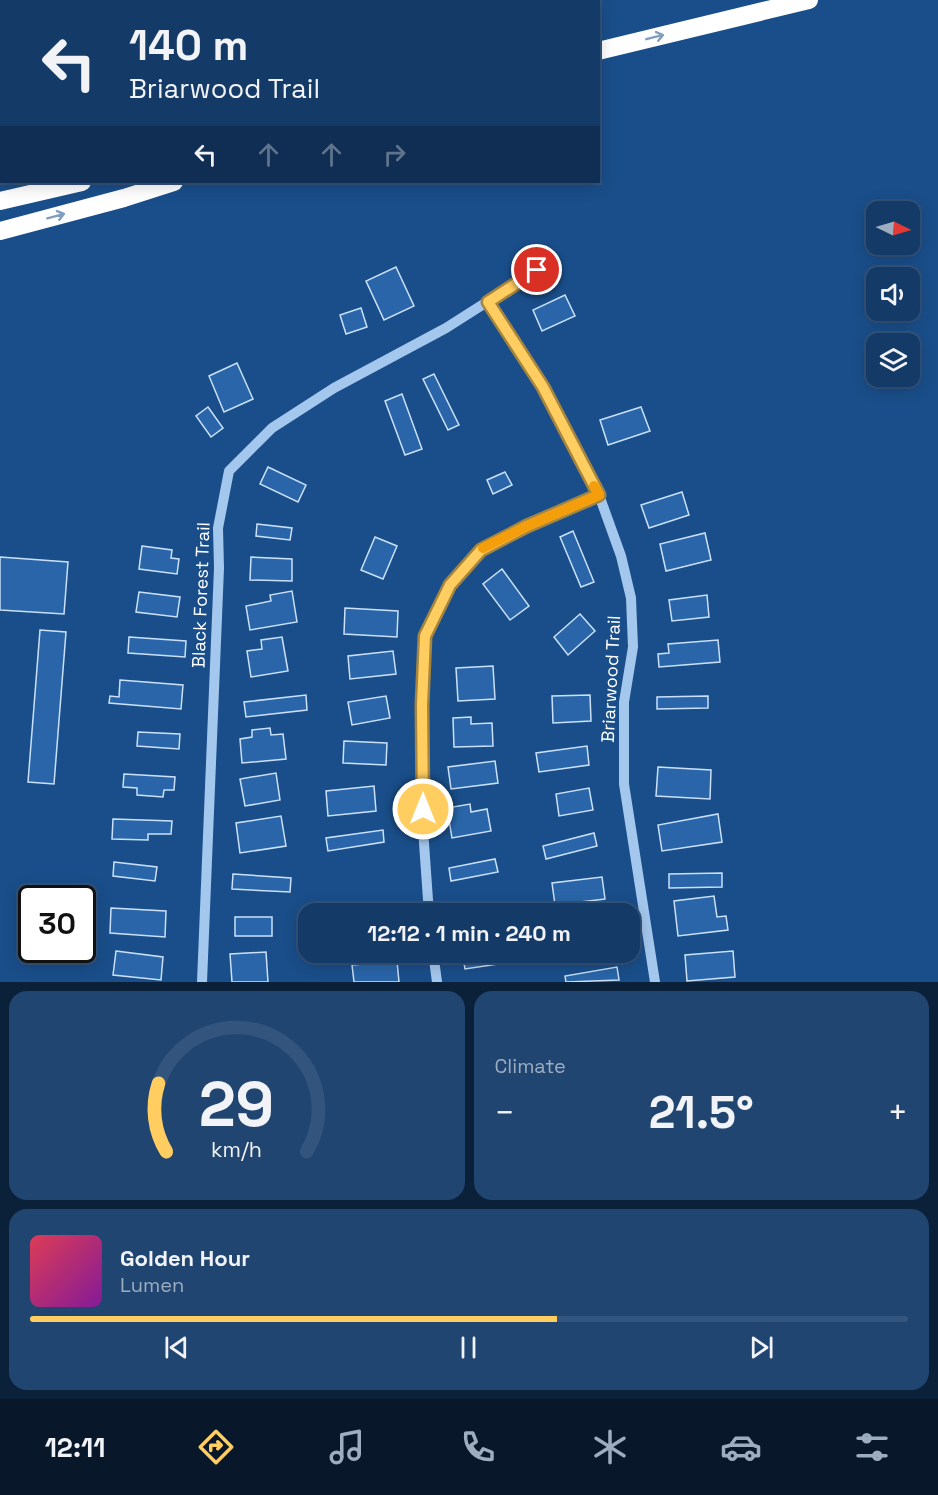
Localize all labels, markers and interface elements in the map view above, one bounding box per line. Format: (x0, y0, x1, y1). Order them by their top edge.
text: 140 m (129, 19, 248, 72)
icon: left (30, 24, 108, 102)
one-way arrow (645, 31, 665, 42)
text: Briarwood Trail (129, 71, 320, 106)
icon: left (189, 138, 222, 171)
icon: ahead (252, 138, 285, 171)
icon: ahead (315, 138, 348, 171)
icon: right (378, 138, 411, 171)
north arrow (866, 201, 920, 255)
map controls (866, 201, 920, 387)
one-way arrow (47, 210, 66, 221)
pin (511, 244, 562, 295)
icon: arrive (520, 253, 553, 286)
button: sound (866, 267, 920, 321)
button: layers (866, 333, 920, 387)
street label: Black Forest Trail (186, 522, 215, 668)
street label: Briarwood Trail (596, 615, 625, 743)
position arrow (391, 777, 455, 841)
speed limit sign: 30 (18, 885, 96, 963)
text: 12:12 · 1 min · 240 m (367, 919, 571, 947)
text: Climate (495, 1053, 566, 1079)
text: 29 (199, 1065, 274, 1144)
text: 21.5° (649, 1084, 754, 1141)
text: − (495, 1092, 515, 1134)
text: + (888, 1092, 908, 1134)
text: km/h (211, 1137, 262, 1164)
text: Golden Hour (120, 1244, 250, 1272)
text: Lumen (120, 1272, 184, 1298)
icon: previous (160, 1331, 193, 1364)
icon: pause (452, 1331, 485, 1364)
icon: next (745, 1331, 778, 1364)
icon: directions (195, 1426, 237, 1468)
icon: music (326, 1426, 368, 1468)
icon: phone (457, 1426, 499, 1468)
icon: climate (589, 1426, 631, 1468)
icon: car (720, 1426, 762, 1468)
icon: filters (851, 1426, 893, 1468)
text: 12:11 (45, 1430, 105, 1465)

